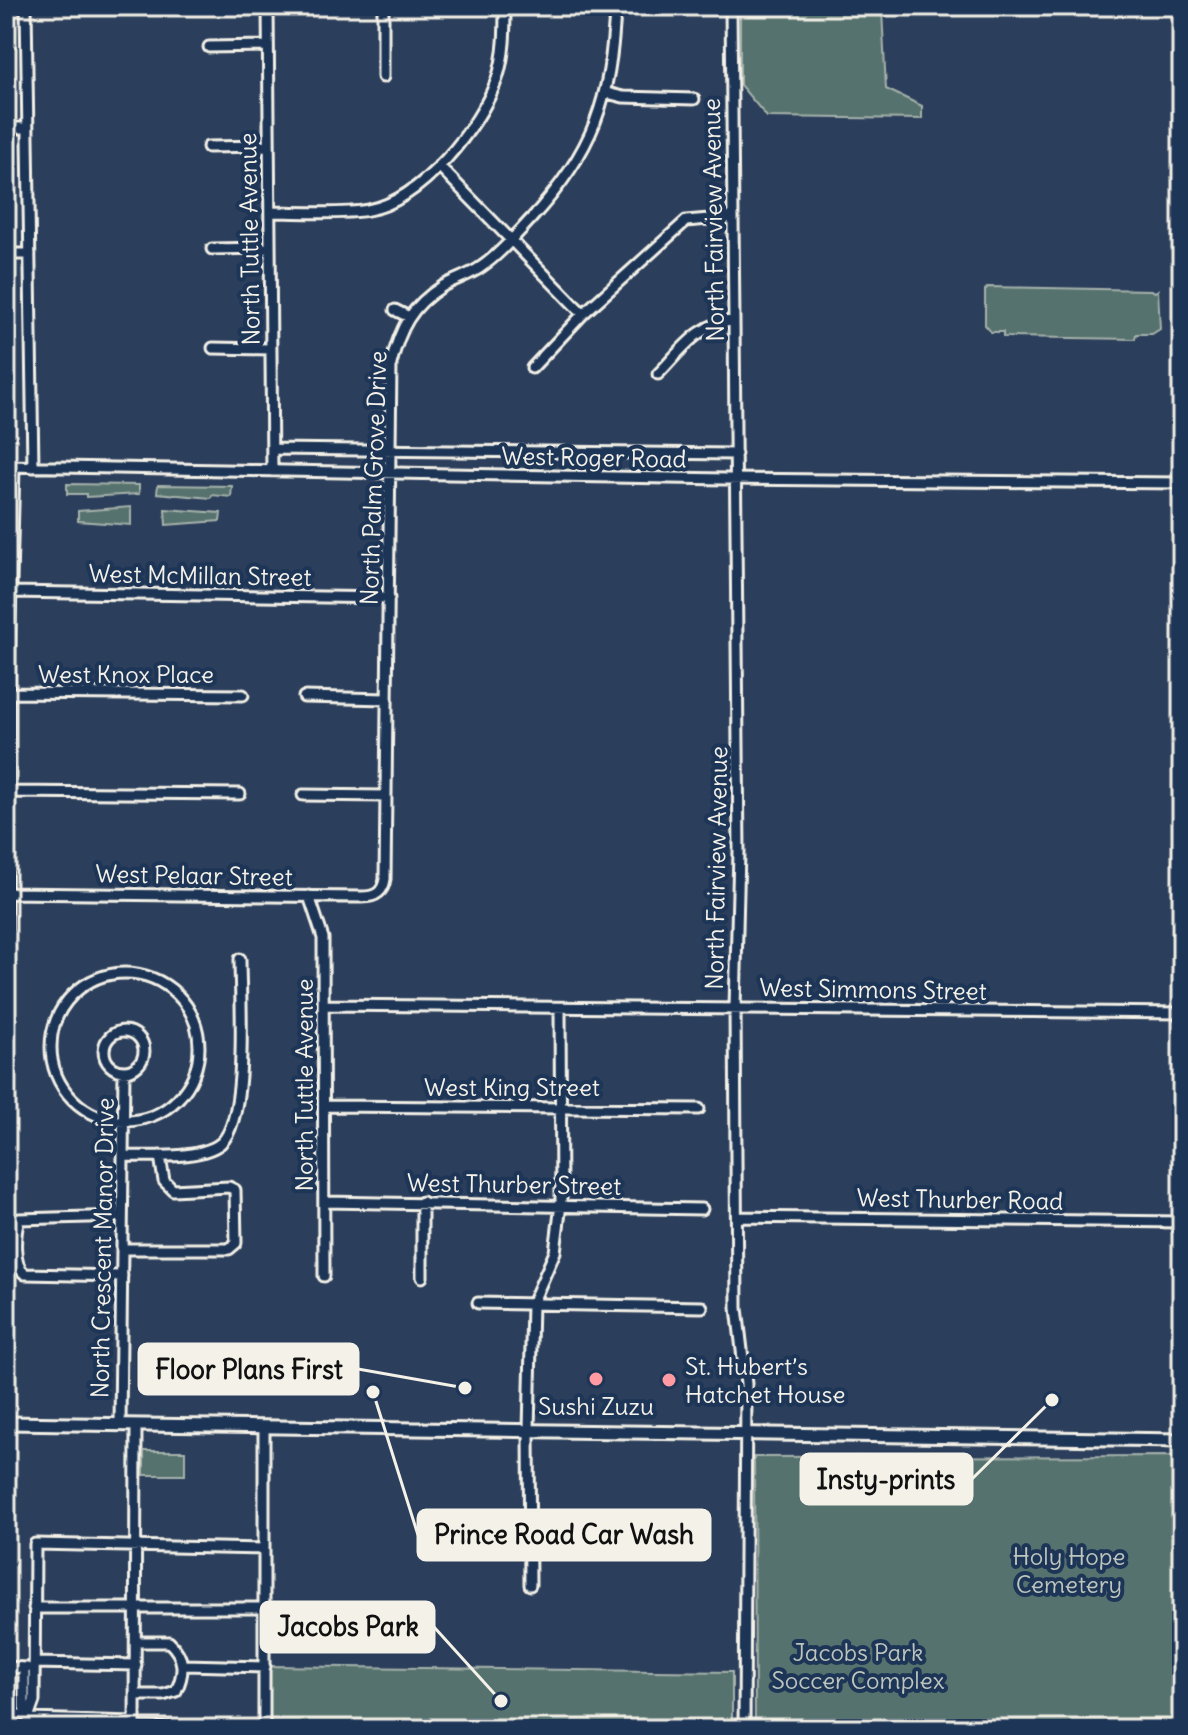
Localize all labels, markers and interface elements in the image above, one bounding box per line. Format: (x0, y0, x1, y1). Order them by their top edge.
street label: North Fairview Avenue (696, 98, 730, 342)
street label: North Tuttle Avenue (232, 132, 266, 346)
street label: North Palm Grove Drive (354, 350, 392, 606)
street label: West Roger Road (501, 440, 687, 474)
street label: West McMillan Street (88, 558, 312, 592)
street label: West Knox Place (38, 659, 214, 689)
street label: North Fairview Avenue (699, 746, 733, 990)
street label: West Pelaar Street (95, 858, 293, 892)
street label: West Simmons Street (759, 972, 987, 1006)
street label: North Tuttle Avenue (289, 979, 319, 1191)
street label: West King Street (424, 1072, 600, 1102)
street label: North Crescent Manor Drive (84, 1097, 120, 1399)
street label: West Thurber Street (407, 1167, 621, 1201)
street label: West Thurber Road (856, 1182, 1064, 1216)
callout: Floor Plans First (139, 1344, 358, 1394)
place label: St. Hubert’s Hatchet House (685, 1351, 845, 1409)
text: Floor Plans First (155, 1353, 343, 1386)
marker: Sushi Zuzu (587, 1370, 605, 1388)
marker: St. Hubert’s Hatchet House (660, 1371, 678, 1389)
place label: Sushi Zuzu (538, 1391, 654, 1421)
callout: Insty-prints (801, 1454, 972, 1504)
text: Insty-prints (817, 1463, 956, 1496)
callout: Prince Road Car Wash (418, 1510, 710, 1560)
text: Prince Road Car Wash (434, 1518, 694, 1551)
park label: Holy Hope Cemetery (1013, 1541, 1125, 1599)
callout: Jacobs Park (261, 1602, 434, 1652)
text: Jacobs Park (277, 1610, 419, 1643)
park label: Jacobs Park Soccer Complex (772, 1637, 945, 1695)

